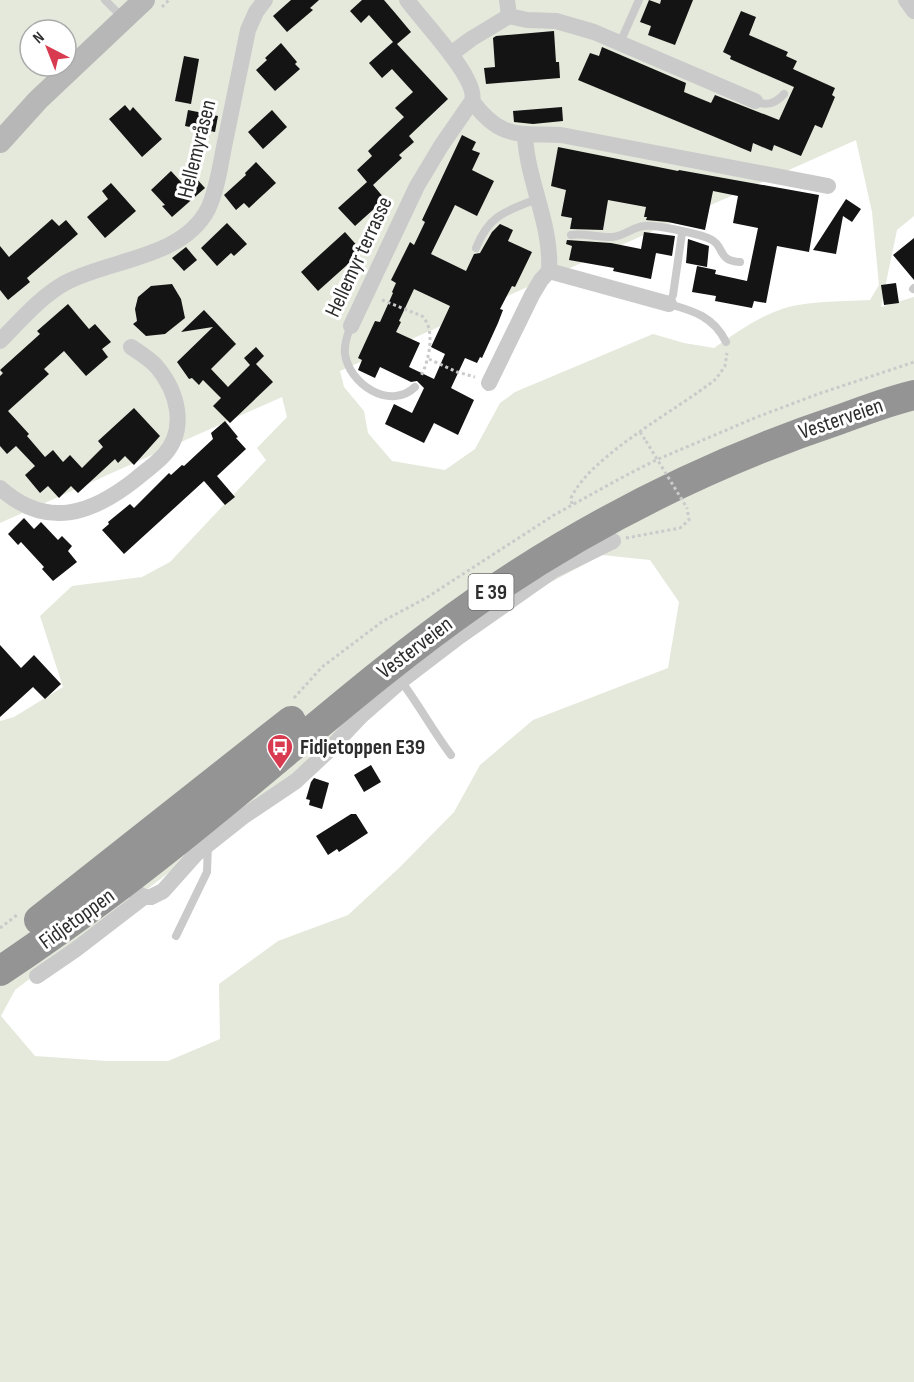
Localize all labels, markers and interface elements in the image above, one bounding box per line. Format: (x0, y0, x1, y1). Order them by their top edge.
north arrow (18, 18, 78, 78)
text: N (29, 28, 48, 48)
street label: Hellemyråsen (172, 97, 222, 201)
street label: Hellemyr terrasse (319, 192, 399, 322)
street label: Vesterveien (795, 392, 887, 446)
road number: E 39 (468, 574, 514, 610)
street label: Vesterveien (372, 611, 458, 685)
bus stop icon: Fidjetoppen E39 (265, 732, 295, 770)
place label: Fidjetoppen E39 (300, 734, 425, 761)
street label: Fidjetoppen (34, 883, 120, 955)

